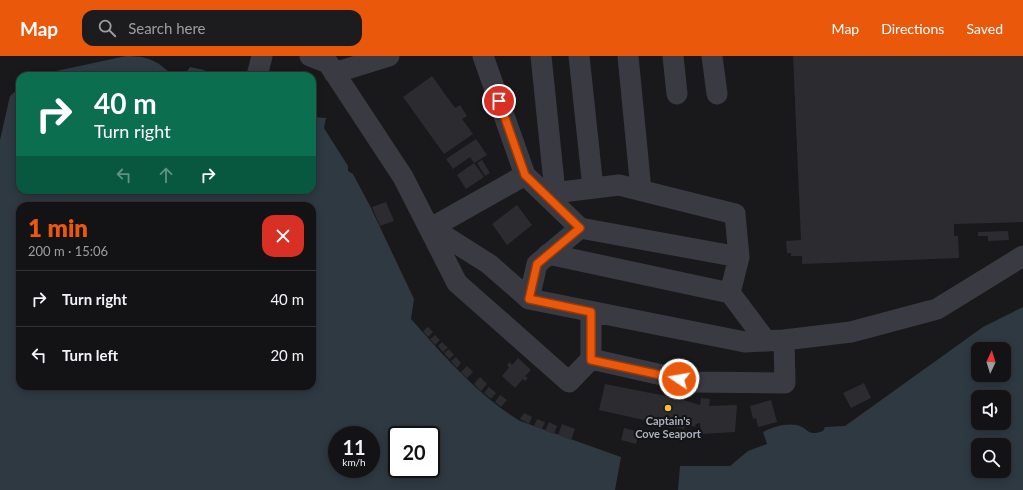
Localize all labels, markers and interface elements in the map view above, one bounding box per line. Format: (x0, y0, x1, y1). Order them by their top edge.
search box (82, 10, 362, 46)
text: Map (20, 17, 58, 40)
icon: search (96, 17, 118, 39)
text: Search here (128, 19, 206, 37)
text: Map (832, 20, 859, 37)
text: Directions (881, 20, 944, 37)
text: Saved (966, 20, 1003, 37)
pin (482, 84, 516, 118)
text: 40 m (94, 86, 157, 120)
icon: right (28, 88, 80, 140)
icon: arrive (488, 90, 510, 112)
text: Turn right (94, 120, 171, 142)
icon: left (113, 164, 135, 186)
icon: ahead (155, 164, 177, 186)
icon: right (197, 164, 219, 186)
text: 1 min (28, 213, 88, 242)
button: close (262, 215, 304, 257)
text: 200 m · 15:06 (28, 243, 108, 259)
icon: right (28, 288, 50, 310)
text: Turn right (62, 290, 127, 308)
text: 40 m (270, 290, 304, 308)
north arrow (971, 342, 1011, 382)
map controls (971, 342, 1011, 478)
icon: left (28, 344, 50, 366)
text: Turn left (62, 346, 118, 364)
text: 20 m (270, 346, 304, 364)
position arrow (658, 358, 700, 400)
button: sound (971, 390, 1011, 430)
marker: Captain's Cove Seaport (663, 403, 673, 413)
place label: Captain's Cove Seaport (635, 414, 702, 440)
speed limit sign: 20 (388, 426, 440, 478)
text: 11 (342, 435, 366, 459)
button: search (971, 438, 1011, 478)
text: km/h (342, 456, 366, 468)

